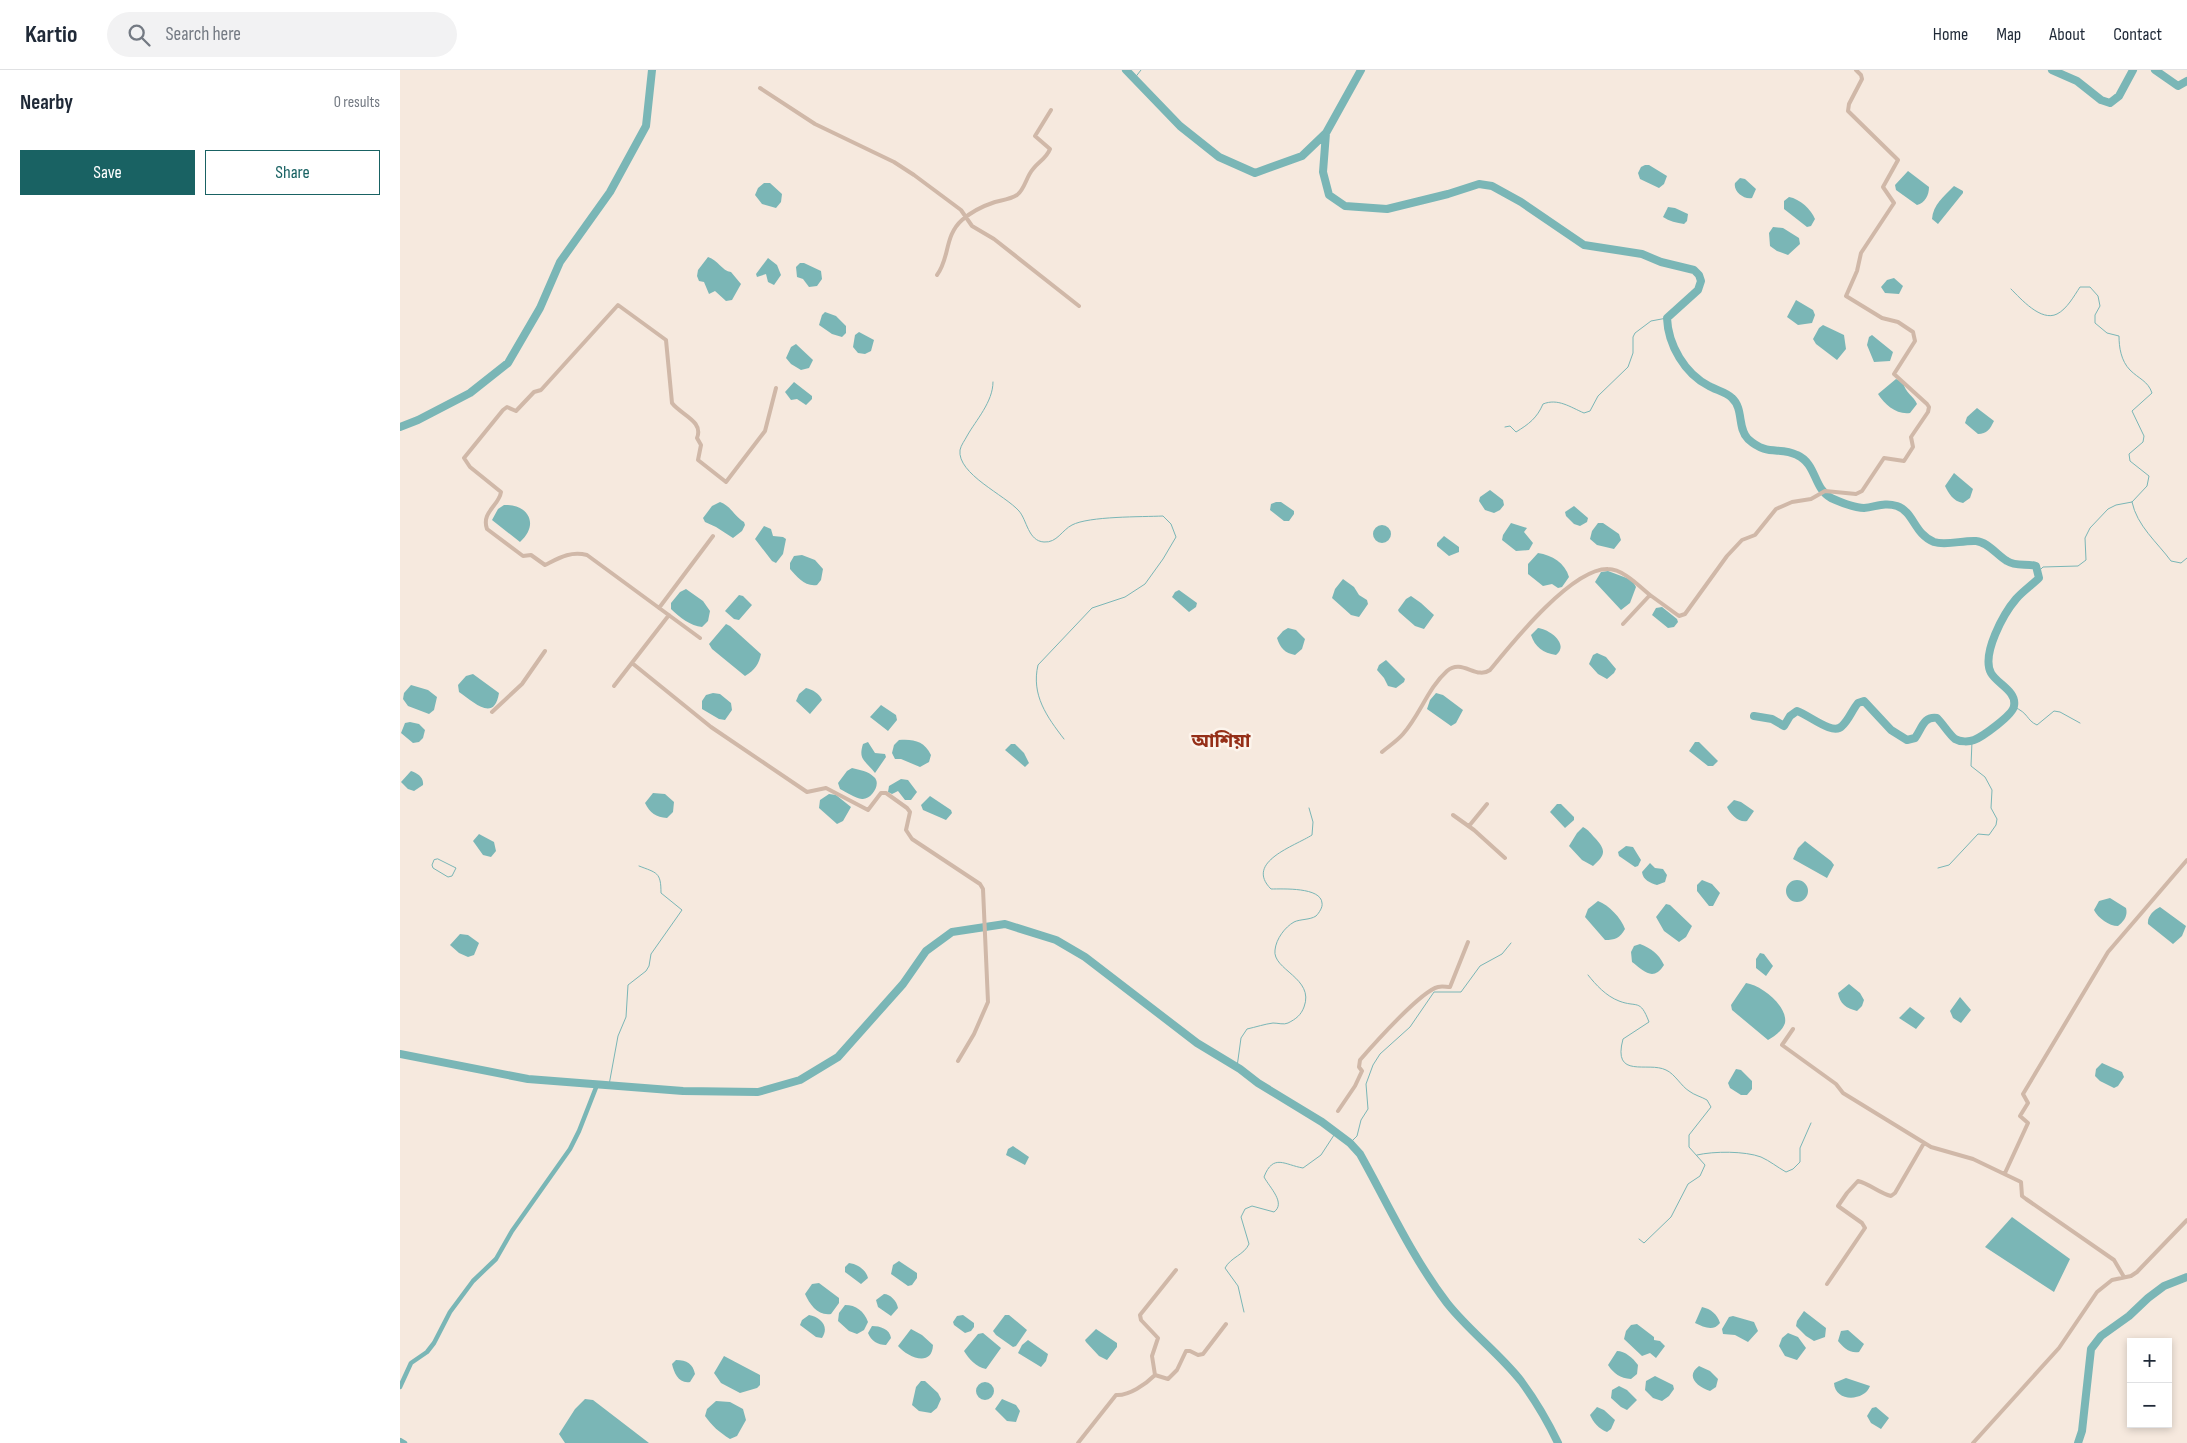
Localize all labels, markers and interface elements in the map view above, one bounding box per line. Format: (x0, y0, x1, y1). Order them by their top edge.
search box (107, 12, 457, 57)
text: Kartio (25, 20, 77, 49)
icon: search (125, 21, 153, 49)
text: Search here (165, 23, 241, 46)
text: Home (1933, 24, 1968, 45)
text: Map (1996, 24, 2021, 45)
text: About (2049, 24, 2085, 45)
text: Contact (2113, 24, 2162, 45)
text: Nearby (20, 90, 73, 115)
text: 0 results (334, 93, 380, 112)
button: Save (20, 150, 195, 195)
button: Share (205, 150, 380, 195)
district label: আশিয়া (1191, 730, 1251, 753)
map controls (2127, 1338, 2172, 1428)
button: + (2127, 1338, 2172, 1383)
button: − (2127, 1383, 2172, 1428)

